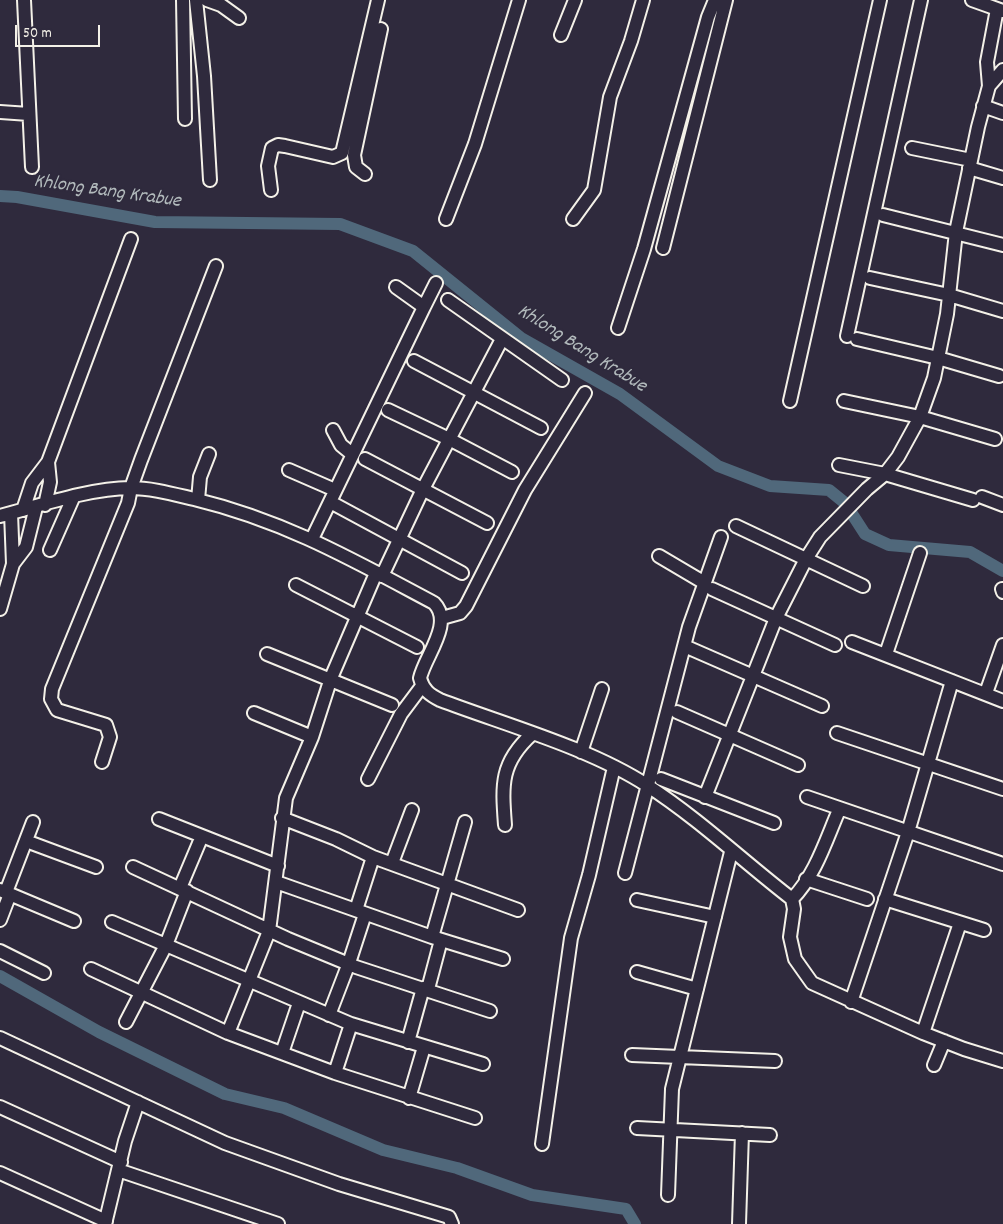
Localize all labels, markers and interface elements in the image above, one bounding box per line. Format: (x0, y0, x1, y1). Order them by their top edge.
scale bar (18, 15, 102, 47)
text: 50 m (23, 23, 52, 45)
water label: Khlong Bang Krabue (32, 171, 182, 215)
water label: Khlong Bang Krabue (512, 301, 650, 399)

